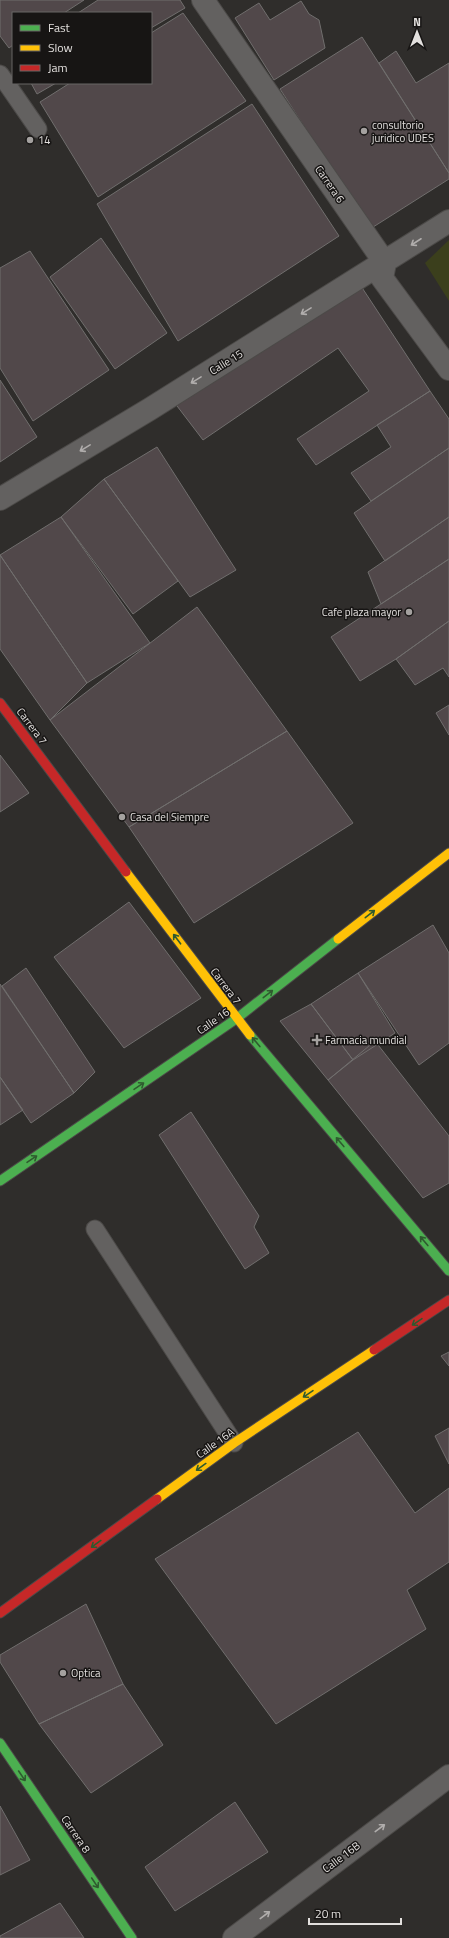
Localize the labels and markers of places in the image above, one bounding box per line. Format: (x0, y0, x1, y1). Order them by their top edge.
place label: consultorio juridico UDES (371, 117, 434, 146)
marker: consultorio juridico UDES (359, 126, 369, 136)
place label: 14 (38, 132, 50, 148)
marker: 14 (25, 135, 35, 145)
place label: Cafe plaza mayor (322, 604, 401, 620)
marker: Cafe plaza mayor (404, 607, 414, 617)
place label: Casa del Siempre (130, 809, 209, 825)
marker: Casa del Siempre (117, 812, 127, 822)
place label: Farmacia mundial (325, 1032, 407, 1048)
marker: Farmacia mundial (312, 1035, 322, 1045)
place label: Optica (71, 1665, 101, 1681)
marker: Optica (58, 1668, 68, 1678)

